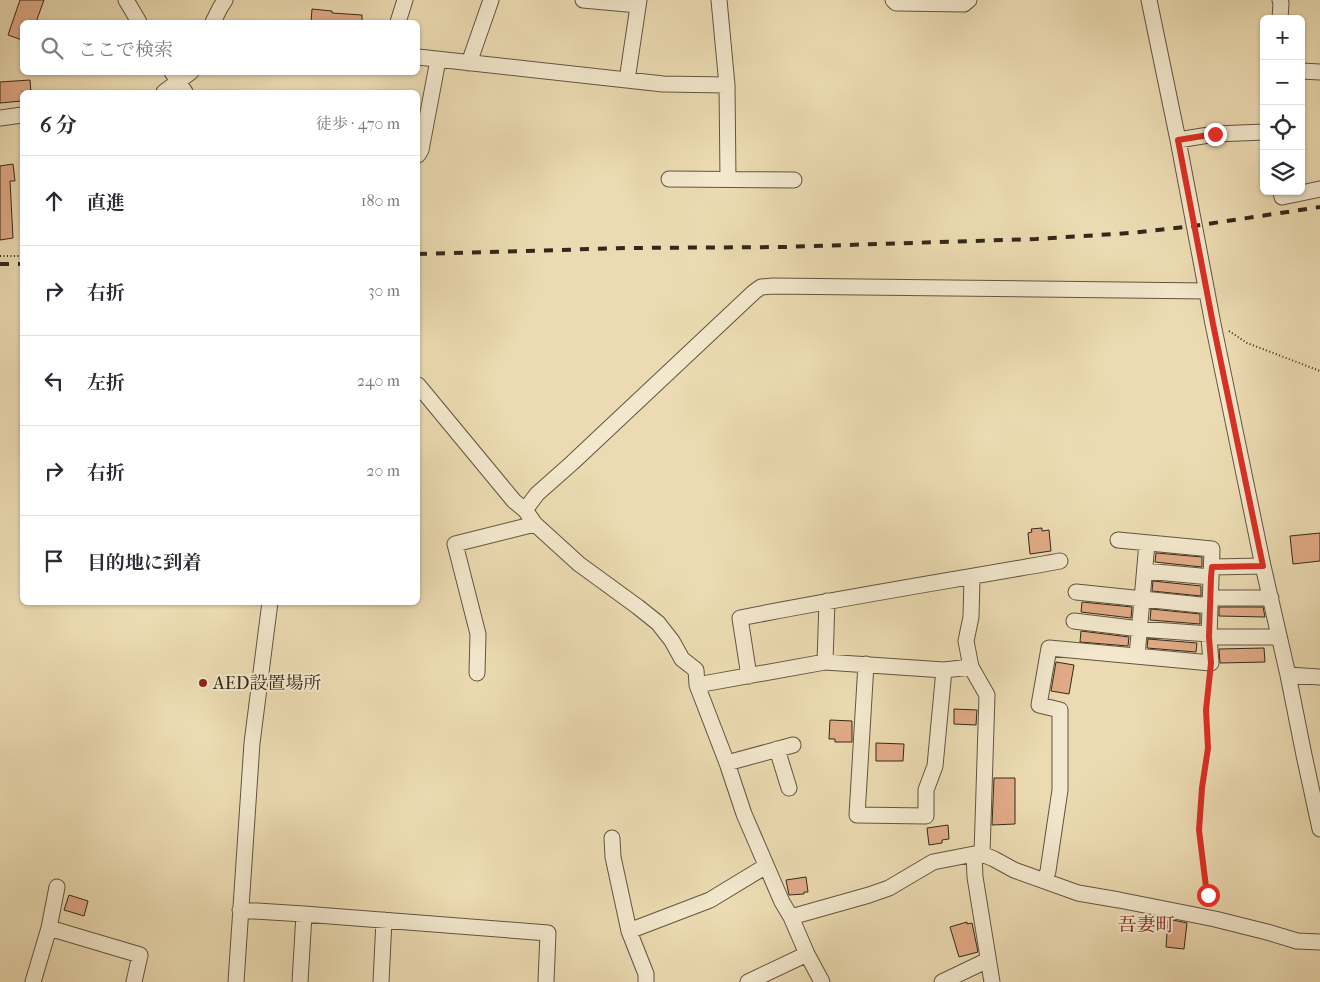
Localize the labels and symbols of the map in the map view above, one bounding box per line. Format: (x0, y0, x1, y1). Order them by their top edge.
route end (1204, 123, 1227, 146)
place label: AED設置場所 (212, 673, 321, 694)
marker: AED設置場所 (197, 677, 209, 689)
route start (1197, 884, 1220, 907)
district label: 吾妻町 (1117, 914, 1175, 936)

